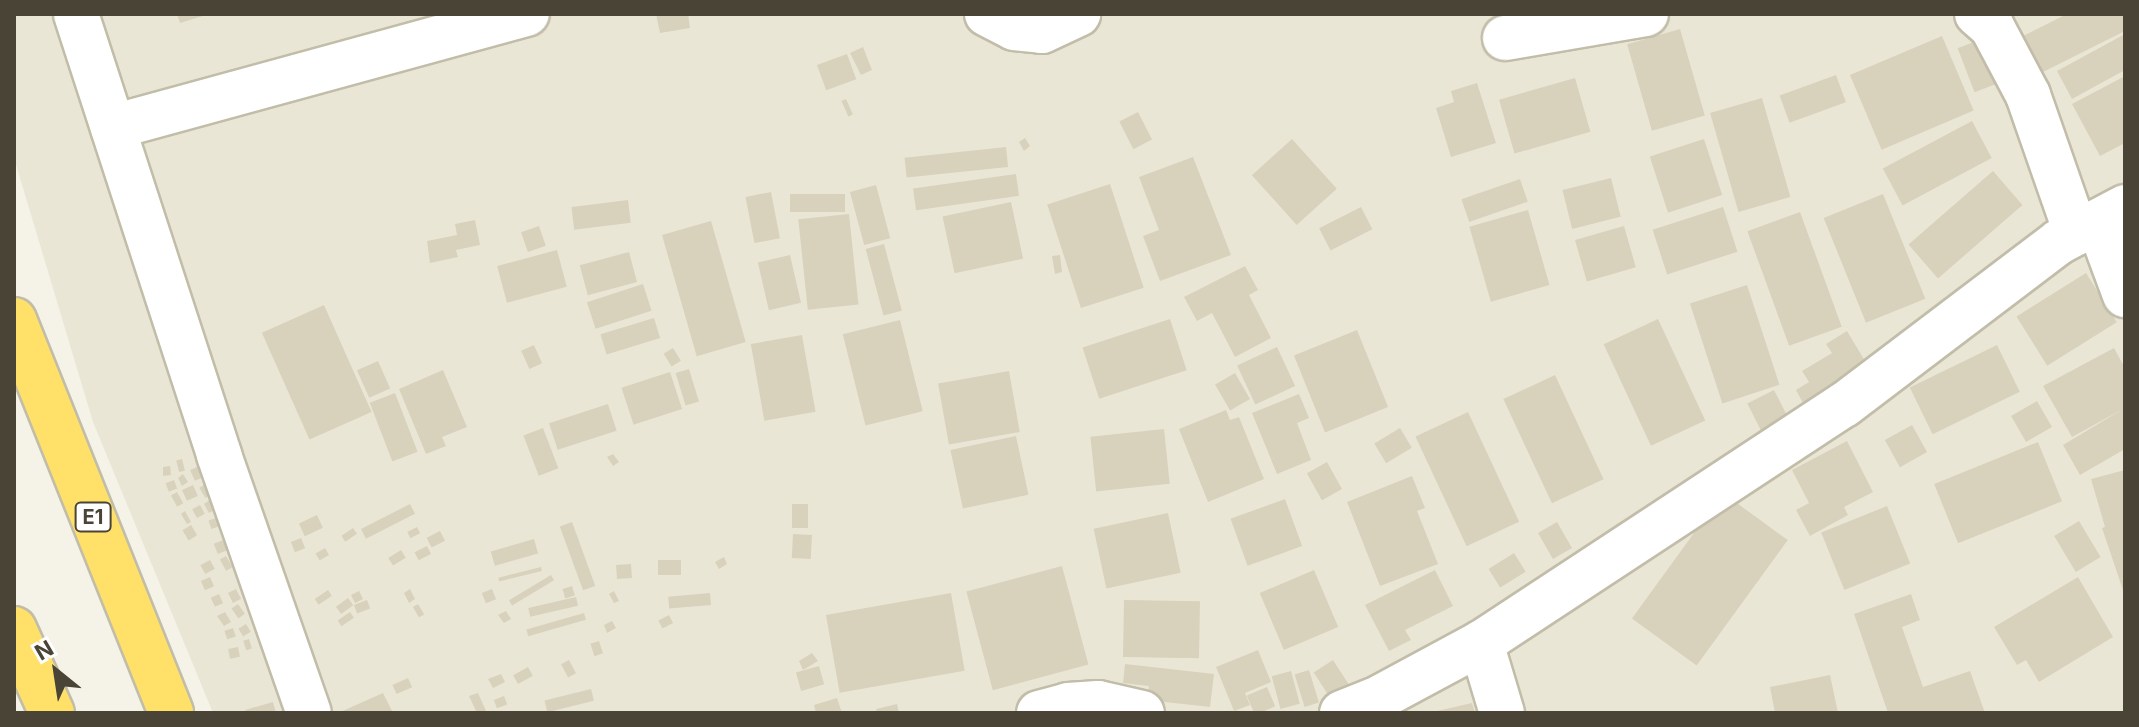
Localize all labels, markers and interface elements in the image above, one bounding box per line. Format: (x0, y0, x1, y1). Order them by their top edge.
road number: E1 (73, 501, 113, 533)
north arrow (16, 631, 96, 711)
text: N (30, 635, 58, 666)

